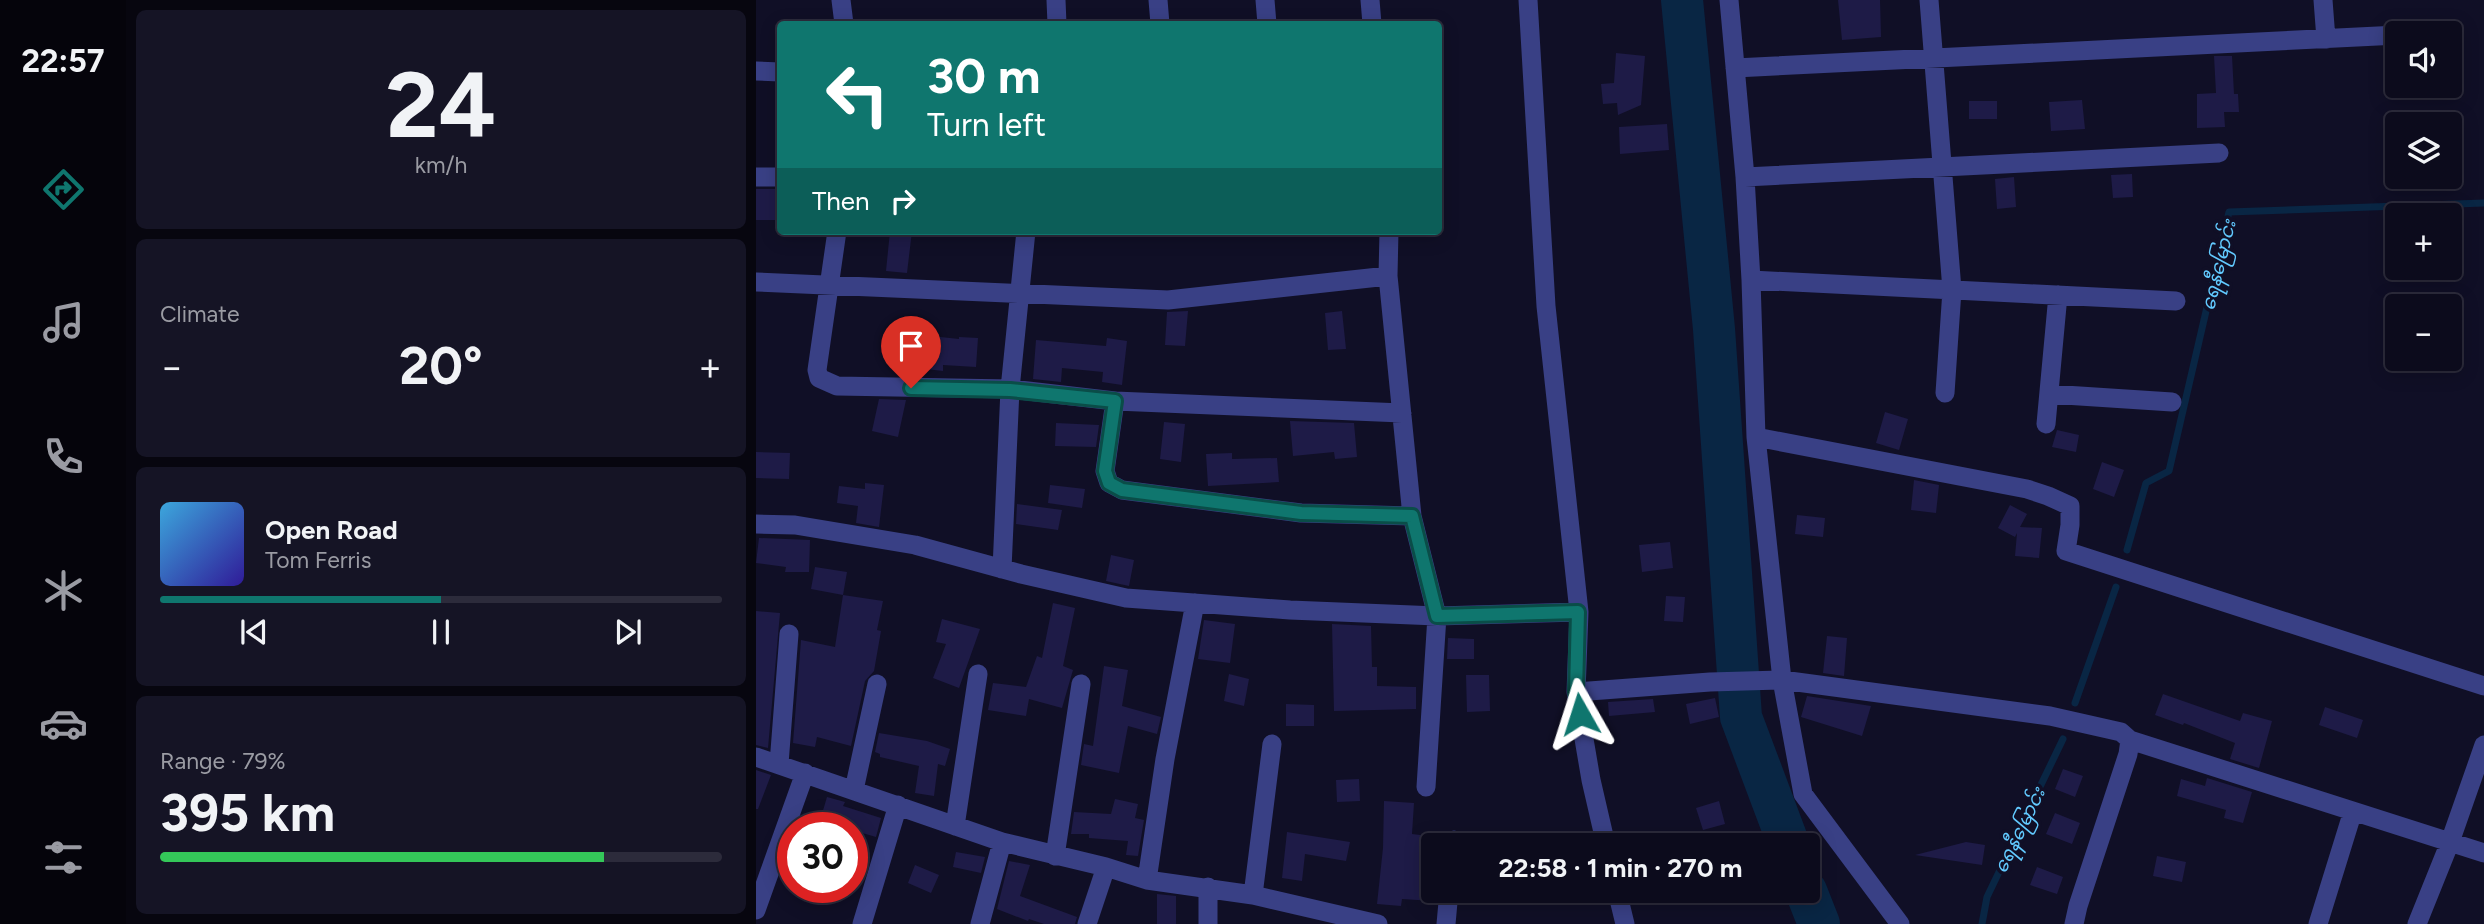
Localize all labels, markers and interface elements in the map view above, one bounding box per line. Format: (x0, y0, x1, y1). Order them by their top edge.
map controls (2385, 21, 2462, 371)
button: sound (2385, 21, 2462, 98)
text: 22:57 (21, 42, 105, 80)
text: 30 m (927, 46, 1040, 105)
icon: left (812, 49, 903, 140)
text: 24 (386, 51, 496, 160)
text: Turn left (927, 106, 1046, 144)
button: layers (2385, 112, 2462, 189)
text: km/h (415, 151, 467, 179)
icon: directions (39, 165, 88, 214)
icon: right (884, 182, 922, 220)
text: Then (812, 185, 870, 217)
button: + (2385, 203, 2462, 280)
water label: ရေနီမြောင်း (2194, 216, 2245, 314)
button: − (2385, 294, 2462, 371)
icon: music (39, 298, 88, 347)
text: Climate (160, 300, 239, 328)
pin (881, 316, 941, 388)
icon: arrive (892, 327, 930, 365)
text: 20° (399, 335, 483, 397)
text: − (160, 344, 184, 390)
text: + (698, 344, 722, 390)
icon: phone (39, 432, 88, 481)
text: Open Road (265, 514, 398, 546)
text: Tom Ferris (265, 546, 371, 574)
icon: climate (39, 566, 88, 615)
icon: previous (235, 613, 273, 651)
icon: pause (422, 613, 460, 651)
icon: next (609, 613, 647, 651)
position arrow (1543, 677, 1617, 751)
icon: car (39, 699, 88, 748)
text: Range · 79% (160, 747, 286, 775)
text: 395 km (160, 782, 335, 844)
water label: ရေနီမြောင်း (1987, 782, 2054, 878)
speed limit sign: 30 (777, 812, 868, 903)
icon: filters (39, 833, 88, 882)
text: 22:58 · 1 min · 270 m (1499, 852, 1742, 884)

